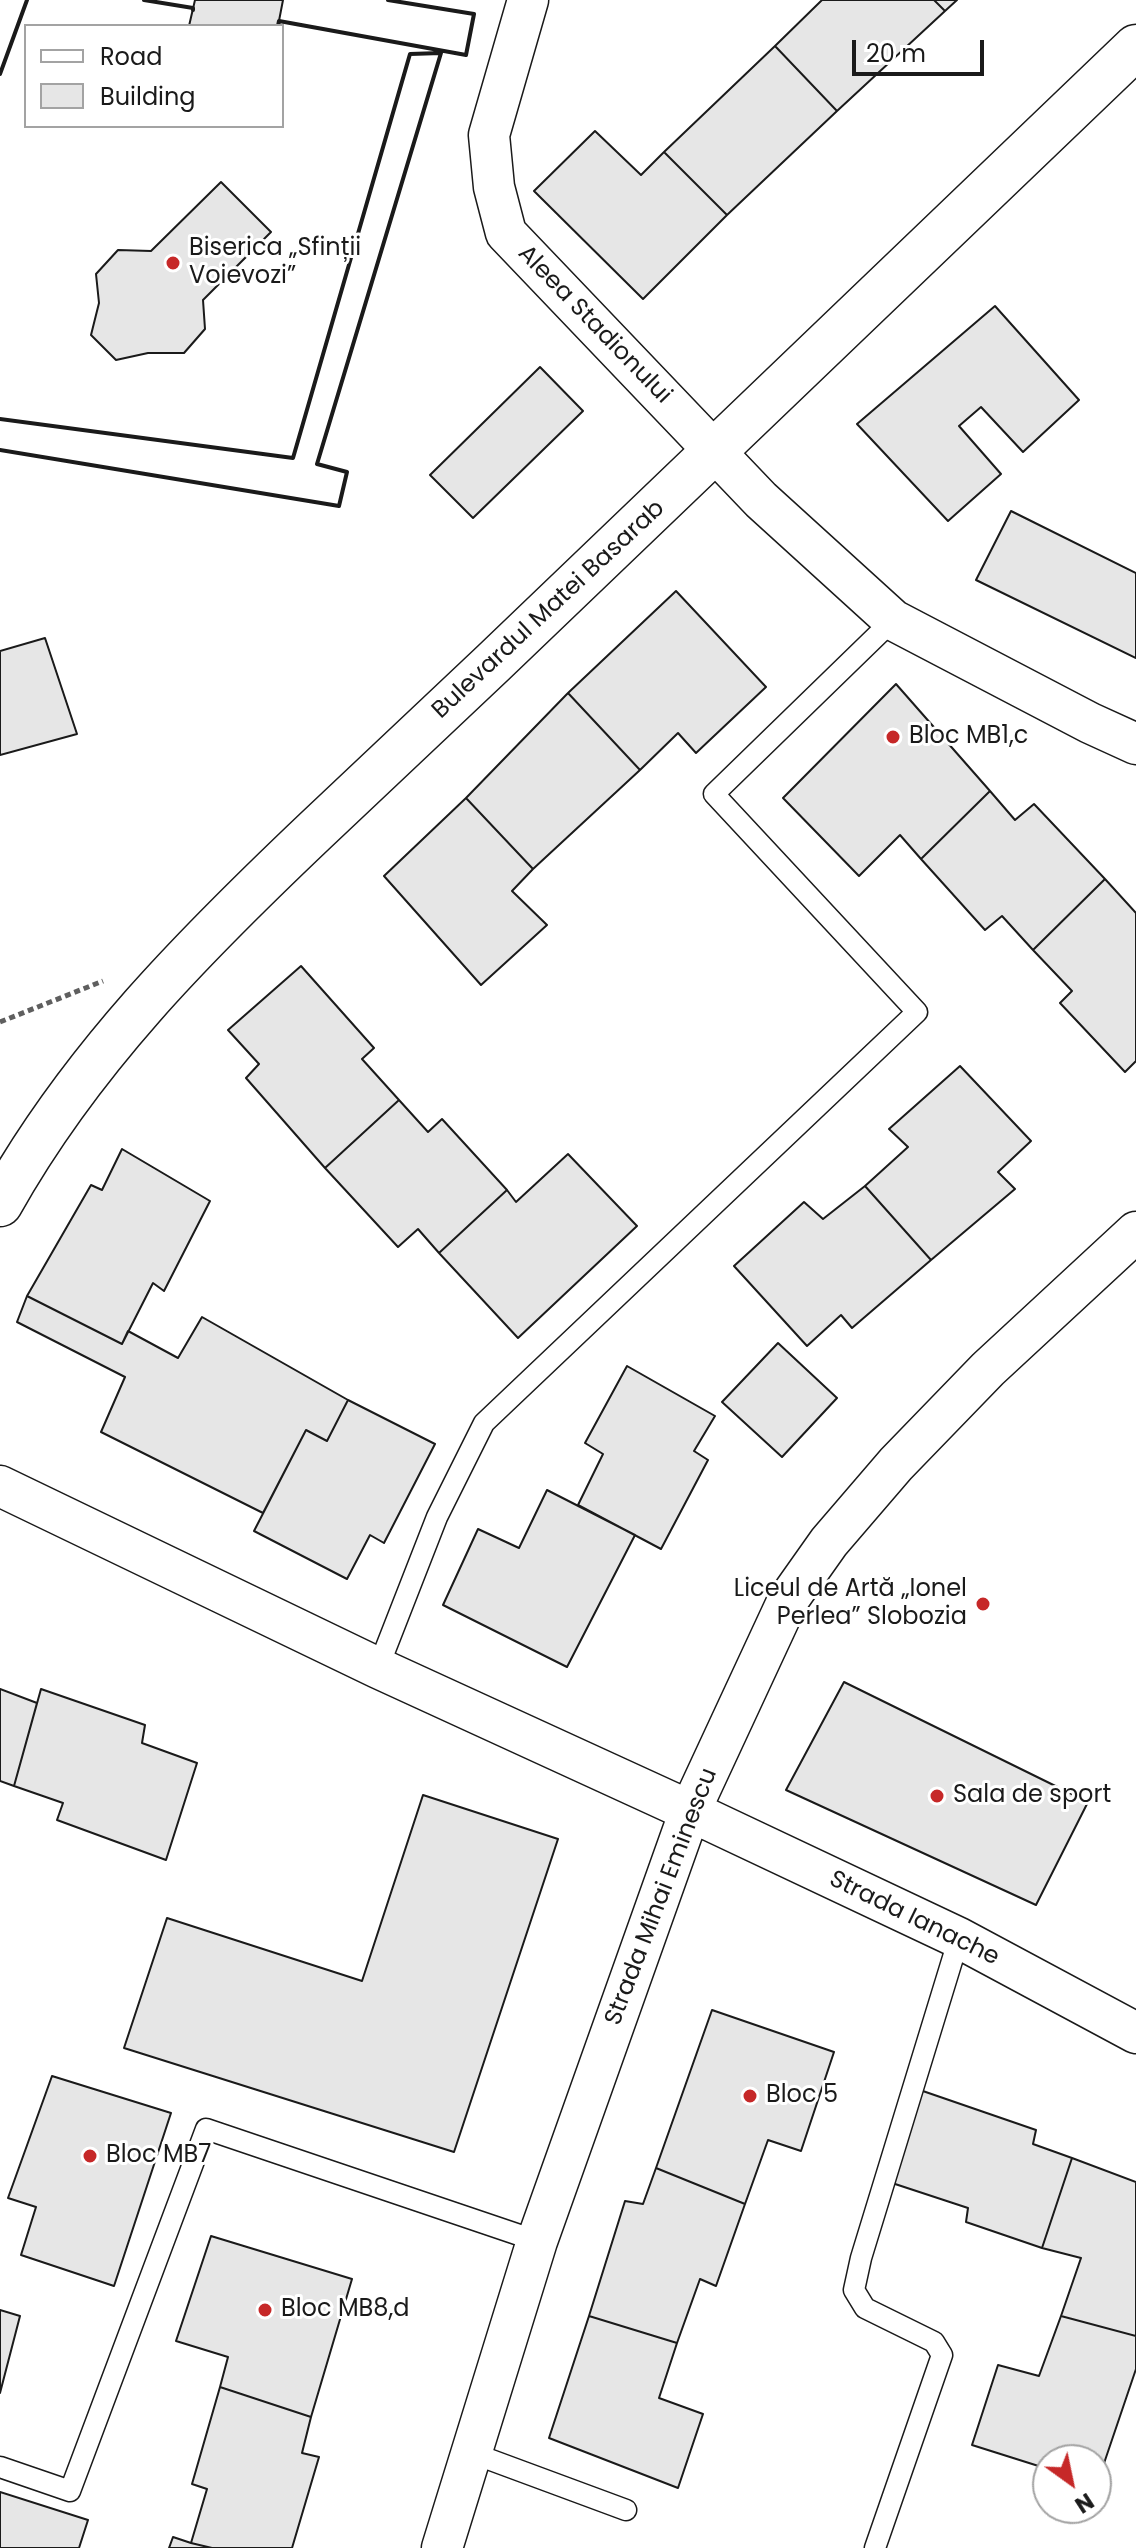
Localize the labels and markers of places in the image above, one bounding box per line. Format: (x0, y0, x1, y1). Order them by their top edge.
place label: Biserica „Sfinții Voievozi” (189, 235, 361, 291)
marker: Biserica „Sfinții Voievozi” (164, 254, 182, 272)
place label: Bloc MB1,c (909, 723, 1028, 751)
marker: Bloc MB1,c (884, 728, 902, 746)
place label: Liceul de Artă „Ionel Perlea” Slobozia (734, 1576, 967, 1632)
marker: Liceul de Artă „Ionel Perlea” Slobozia (974, 1595, 992, 1613)
place label: Sala de sport (953, 1782, 1111, 1810)
marker: Sala de sport (928, 1787, 946, 1805)
place label: Bloc 5 (766, 2082, 838, 2110)
marker: Bloc 5 (741, 2087, 759, 2105)
place label: Bloc MB7 (106, 2142, 211, 2170)
marker: Bloc MB7 (81, 2147, 99, 2165)
place label: Bloc MB8,d (281, 2296, 409, 2324)
marker: Bloc MB8,d (256, 2301, 274, 2319)

